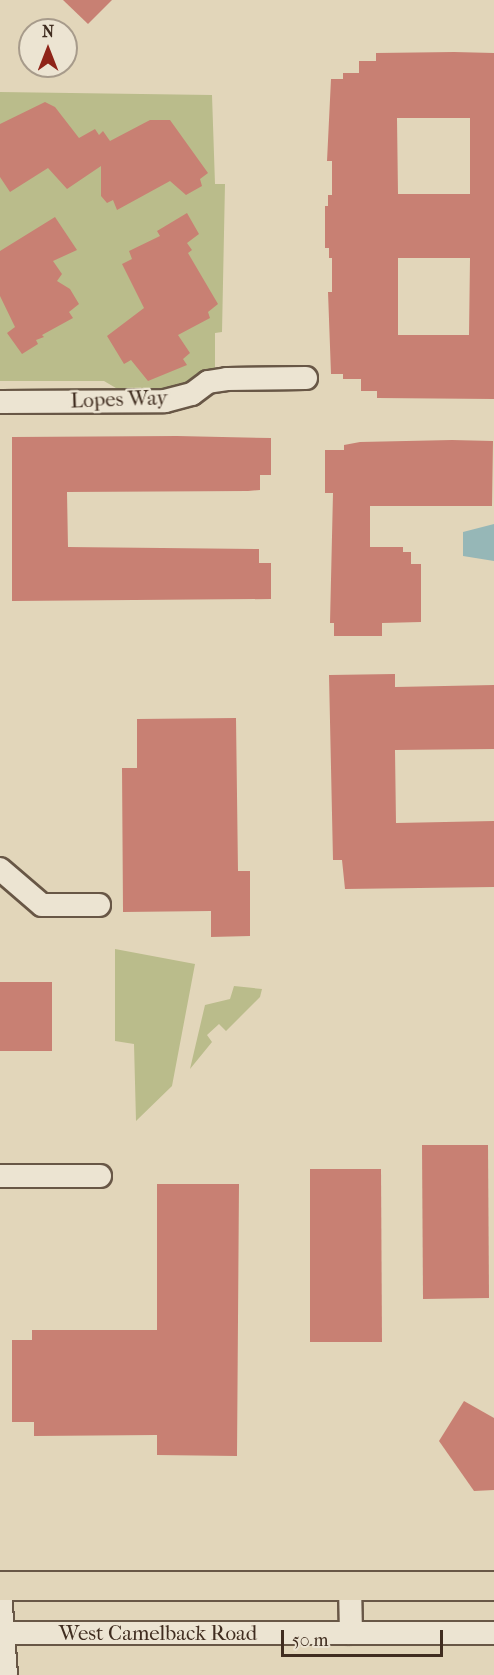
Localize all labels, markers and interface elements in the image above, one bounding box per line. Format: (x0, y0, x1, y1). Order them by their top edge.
north arrow (18, 18, 78, 78)
text: N (42, 22, 54, 41)
street label: Lopes Way (70, 385, 168, 413)
scale bar (284, 1618, 446, 1656)
street label: West Camelback Road (59, 1620, 257, 1646)
text: 50 m (292, 1630, 328, 1651)

